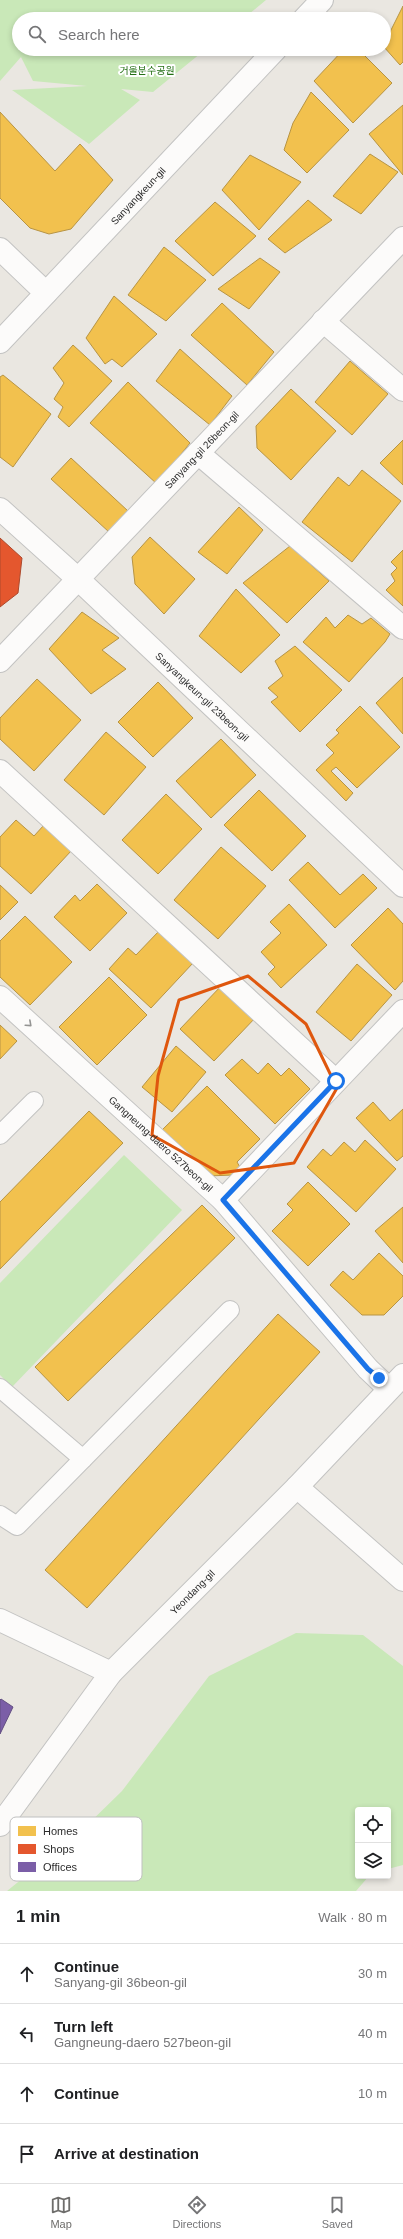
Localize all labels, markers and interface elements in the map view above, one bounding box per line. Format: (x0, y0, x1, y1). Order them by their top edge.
search box (12, 12, 391, 56)
icon: search (26, 23, 48, 45)
text: Search here (58, 26, 140, 43)
park label: 거울분수공원 (119, 65, 175, 76)
street label: Sanyangkeun-gil (108, 165, 167, 227)
street label: Sanyang-gil 26beon-gil (162, 409, 241, 490)
street label: Sanyangkeun-gil 23beon-gil (154, 650, 251, 743)
one-way arrow (24, 1019, 32, 1026)
route start (327, 1072, 345, 1090)
street label: Gangneung-daero 527beon-gil (107, 1094, 215, 1194)
route end (370, 1369, 388, 1387)
street label: Yeondang-gil (168, 1567, 217, 1616)
map controls (355, 1807, 391, 1879)
button: locate (355, 1807, 391, 1843)
legend (10, 1817, 142, 1881)
text: Homes (43, 1825, 78, 1837)
text: Shops (43, 1843, 75, 1855)
button: layers (355, 1843, 391, 1879)
text: Offices (43, 1861, 78, 1873)
text: 1 min (16, 1907, 60, 1926)
text: Walk · 80 m (318, 1910, 387, 1925)
text: Continue (54, 1958, 119, 1975)
icon: ahead (16, 1963, 38, 1985)
text: 30 m (358, 1966, 387, 1981)
text: Sanyang-gil 36beon-gil (54, 1975, 187, 1990)
text: Turn left (54, 2018, 113, 2035)
icon: left (16, 2023, 38, 2045)
text: 40 m (358, 2026, 387, 2041)
text: Gangneung-daero 527beon-gil (54, 2035, 231, 2050)
icon: ahead (16, 2083, 38, 2105)
text: Continue (54, 2085, 119, 2102)
text: 10 m (358, 2086, 387, 2101)
icon: arrive (16, 2143, 38, 2165)
text: Arrive at destination (54, 2145, 199, 2162)
tab: Map (50, 2194, 72, 2230)
tab: Directions (172, 2194, 221, 2230)
tab: Saved (322, 2194, 353, 2230)

